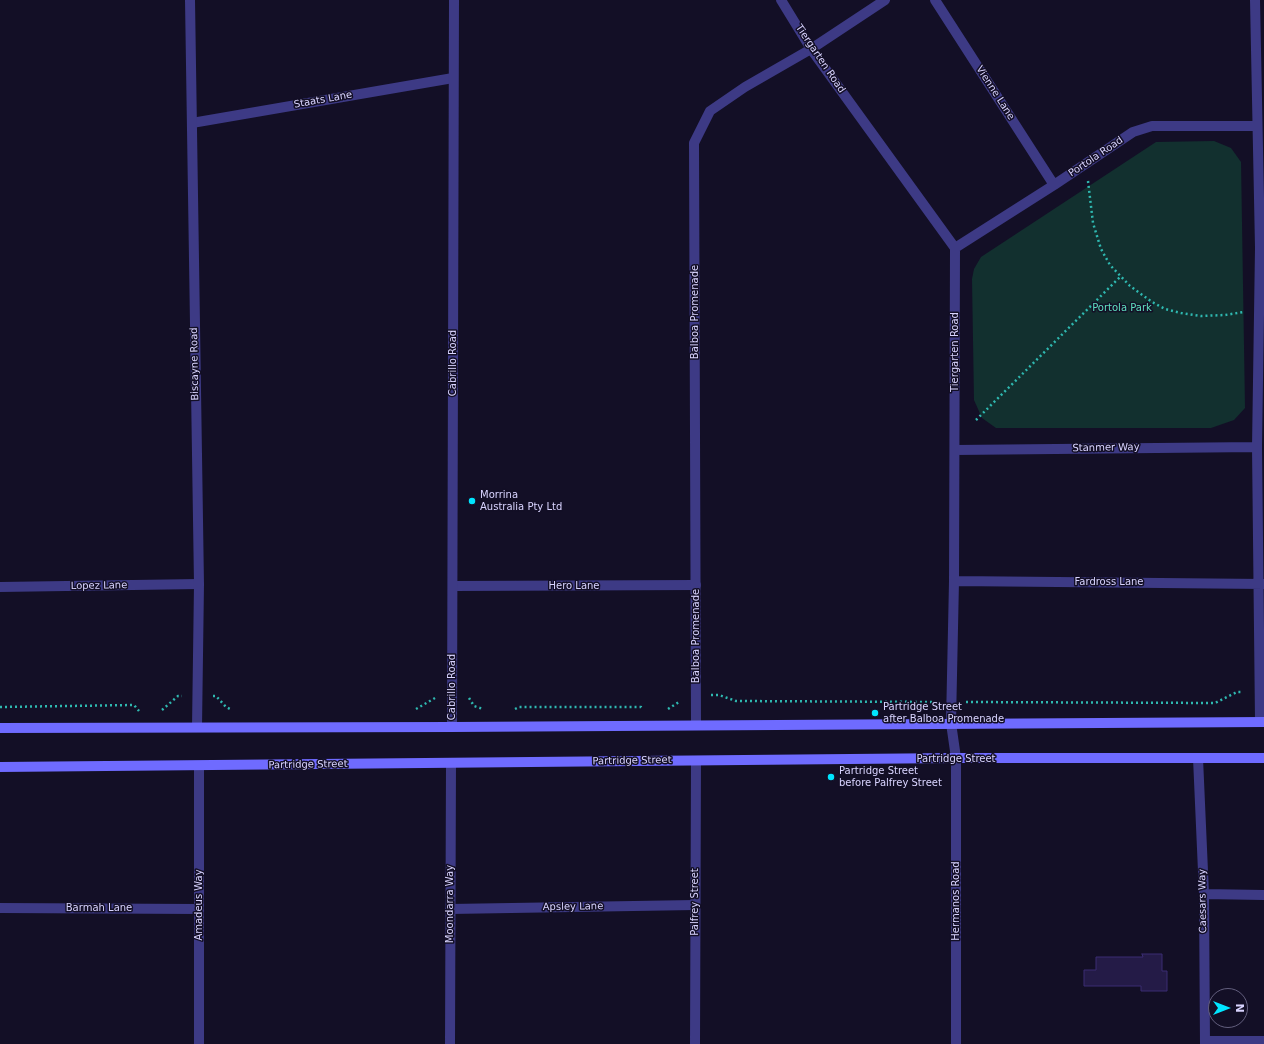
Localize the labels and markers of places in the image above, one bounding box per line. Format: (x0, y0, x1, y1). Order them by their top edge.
place label: Morrina Australia Pty Ltd (480, 489, 562, 512)
marker: Morrina Australia Pty Ltd (467, 496, 477, 506)
place label: Partridge Street after Balboa Promenade (883, 701, 1004, 724)
marker: Partridge Street after Balboa Promenade (870, 708, 880, 718)
place label: Partridge Street before Palfrey Street (839, 765, 942, 788)
marker: Partridge Street before Palfrey Street (826, 772, 836, 782)

